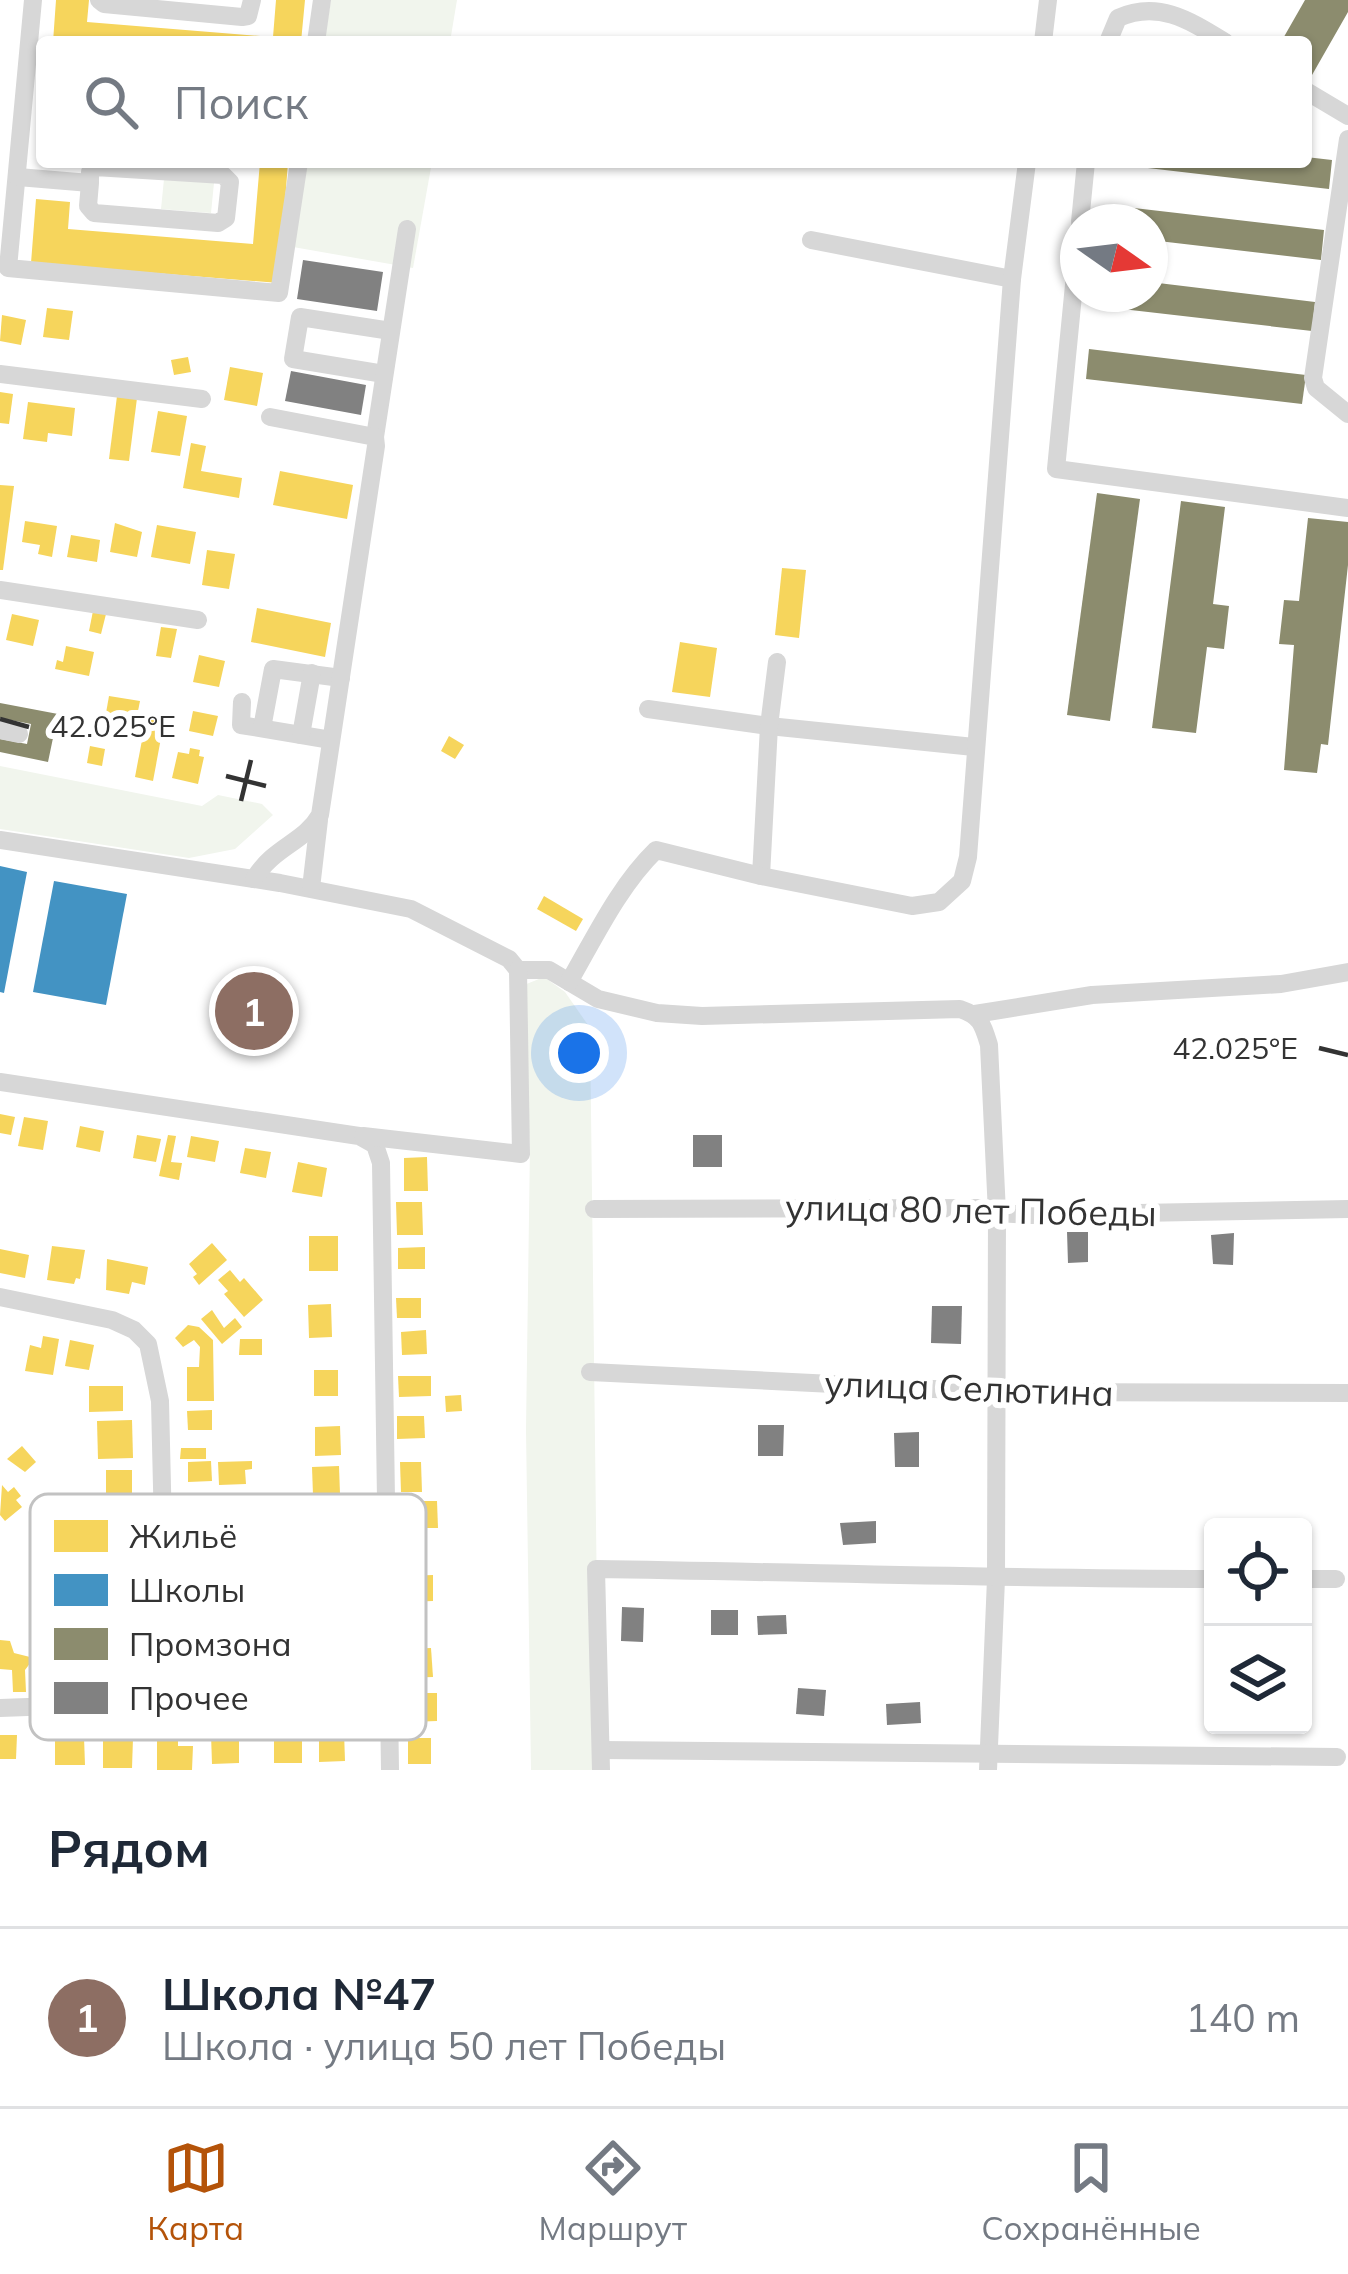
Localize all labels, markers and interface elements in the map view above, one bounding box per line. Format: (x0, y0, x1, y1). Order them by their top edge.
search box (36, 36, 1312, 168)
icon: search (78, 69, 144, 135)
text: Поиск (174, 74, 308, 130)
north arrow (1060, 204, 1168, 312)
text: 42.025°E (50, 707, 176, 745)
pin: 1 (215, 966, 293, 1056)
your location (549, 1023, 609, 1083)
text: 42.025°E (1172, 1029, 1298, 1067)
street label: улица 80 лет Победы (785, 1184, 1157, 1235)
street label: улица Селютина (824, 1360, 1114, 1415)
legend (30, 1494, 426, 1740)
text: Жильё (129, 1515, 237, 1556)
map controls (1204, 1518, 1312, 1734)
button: locate (1204, 1518, 1312, 1626)
text: Школы (129, 1569, 245, 1610)
text: Промзона (129, 1623, 292, 1664)
button: layers (1204, 1626, 1312, 1734)
text: Прочее (129, 1677, 249, 1718)
text: Рядом (48, 1816, 210, 1880)
text: Школа №47 (162, 1965, 436, 2021)
text: 1 (75, 1993, 99, 2042)
text: 140 m (1185, 1993, 1300, 2042)
text: Школа · улица 50 лет Победы (162, 2021, 726, 2070)
tab: Карта (147, 2135, 244, 2248)
tab: Маршрут (539, 2135, 687, 2248)
tab: Сохранённые (981, 2135, 1201, 2248)

